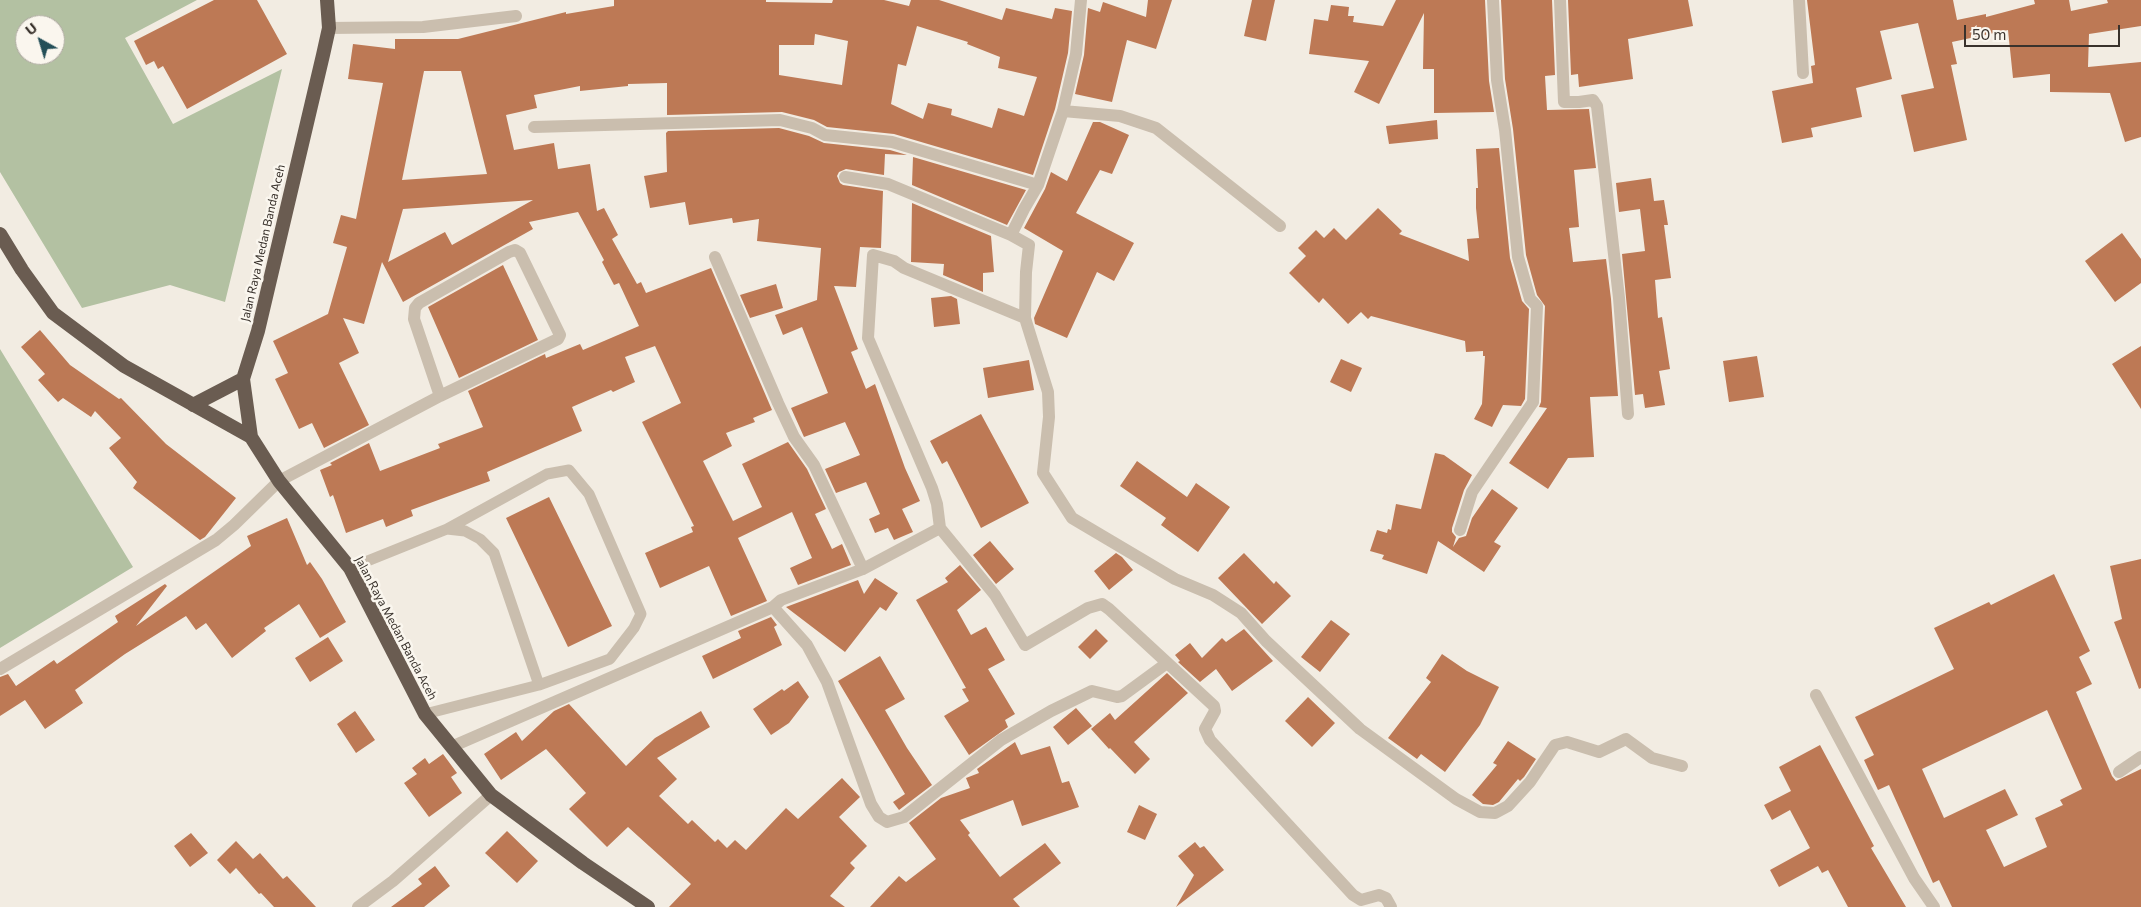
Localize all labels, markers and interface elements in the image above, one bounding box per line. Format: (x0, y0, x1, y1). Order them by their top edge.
north arrow (15, 15, 65, 65)
scale bar (1966, 15, 2122, 47)
text: U (22, 19, 40, 39)
text: 50 m (1972, 25, 2006, 43)
street label: Jalan Raya Medan Banda Aceh (238, 163, 288, 323)
street label: Jalan Raya Medan Banda Aceh (352, 554, 440, 702)

